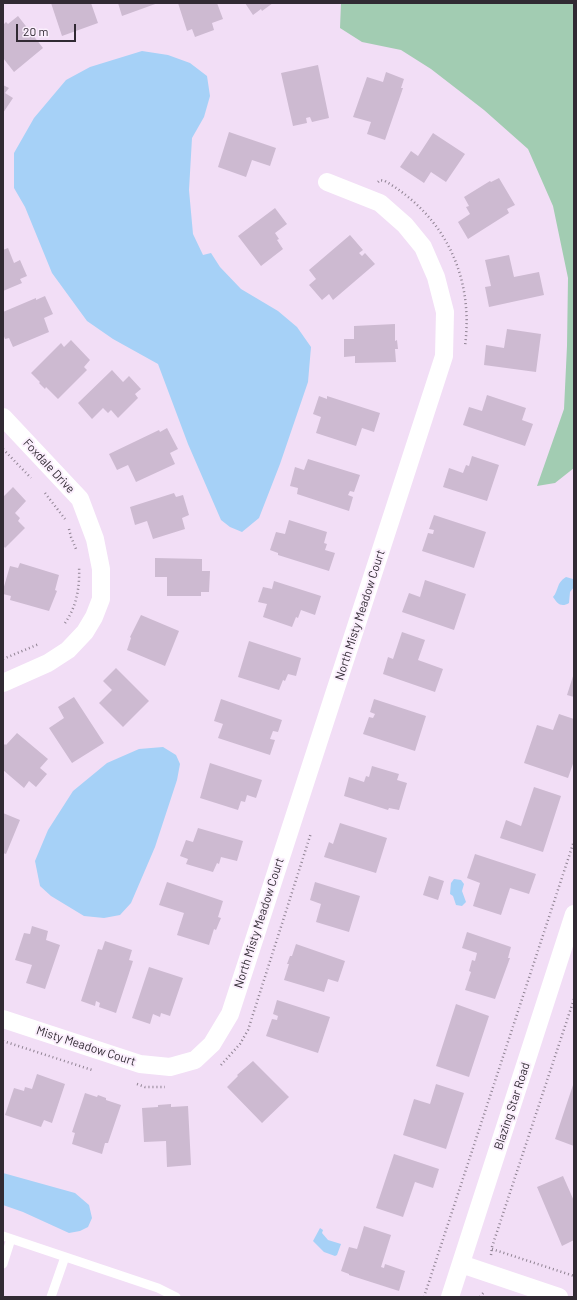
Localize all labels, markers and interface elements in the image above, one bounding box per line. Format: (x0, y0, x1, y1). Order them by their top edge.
scale bar (18, 16, 78, 42)
text: 20 m (23, 24, 49, 38)
street label: Foxdale Drive (20, 436, 78, 496)
street label: North Misty Meadow Court (332, 548, 388, 682)
street label: North Misty Meadow Court (231, 856, 287, 990)
street label: Misty Meadow Court (34, 1023, 138, 1069)
street label: Blazing Star Road (491, 1061, 533, 1151)

